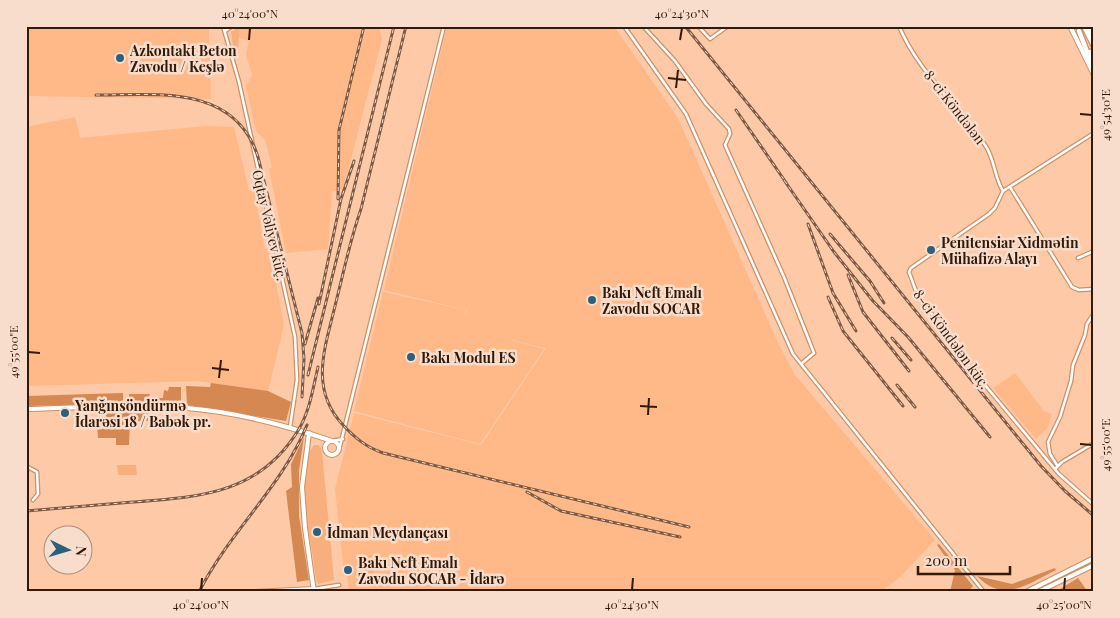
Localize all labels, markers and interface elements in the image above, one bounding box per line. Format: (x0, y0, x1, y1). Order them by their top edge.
text: 40°24'00"N (222, 5, 279, 21)
text: 40°24'30"N (655, 5, 710, 21)
place label: Azkontakt Beton Zavodu / Keşlə (129, 41, 237, 76)
marker: Azkontakt Beton Zavodu / Keşlə (114, 52, 126, 64)
street label: 8-ci Köndələn (920, 66, 990, 149)
text: 49°54'30"E (1097, 89, 1113, 141)
street label: Oqtay Vəliyev küç. (248, 168, 292, 282)
place label: Penitensiar Xidmətin Mühafizə Alayı (941, 233, 1079, 268)
marker: Penitensiar Xidmətin Mühafizə Alayı (925, 244, 937, 256)
place label: Bakı Neft Emalı Zavodu SOCAR (602, 283, 703, 318)
street label: 8-ci Köndələn küç. (909, 285, 995, 393)
marker: Bakı Neft Emalı Zavodu SOCAR (586, 294, 598, 306)
text: 49°55'00"E (5, 326, 21, 378)
place label: Bakı Modul ES (421, 348, 516, 367)
marker: Bakı Modul ES (405, 351, 417, 363)
place label: Yanğınsöndürmə İdarəsi 18 / Babək pr. (74, 396, 211, 431)
marker: Yanğınsöndürmə İdarəsi 18 / Babək pr. (59, 407, 71, 419)
text: 49°55'00"E (1097, 419, 1113, 471)
place label: İdman Meydançası (327, 523, 449, 542)
north arrow (42, 526, 92, 576)
marker: İdman Meydançası (311, 526, 323, 538)
scale bar (918, 543, 1010, 575)
text: N (72, 545, 91, 557)
text: 200 m (925, 550, 968, 570)
place label: Bakı Neft Emalı Zavodu SOCAR - İdarə (358, 553, 504, 588)
marker: Bakı Neft Emalı Zavodu SOCAR - İdarə (342, 564, 354, 576)
text: 40°24'00"N (173, 596, 230, 612)
text: 40°24'30"N (605, 596, 660, 612)
text: 40°25'00"N (1036, 596, 1092, 612)

